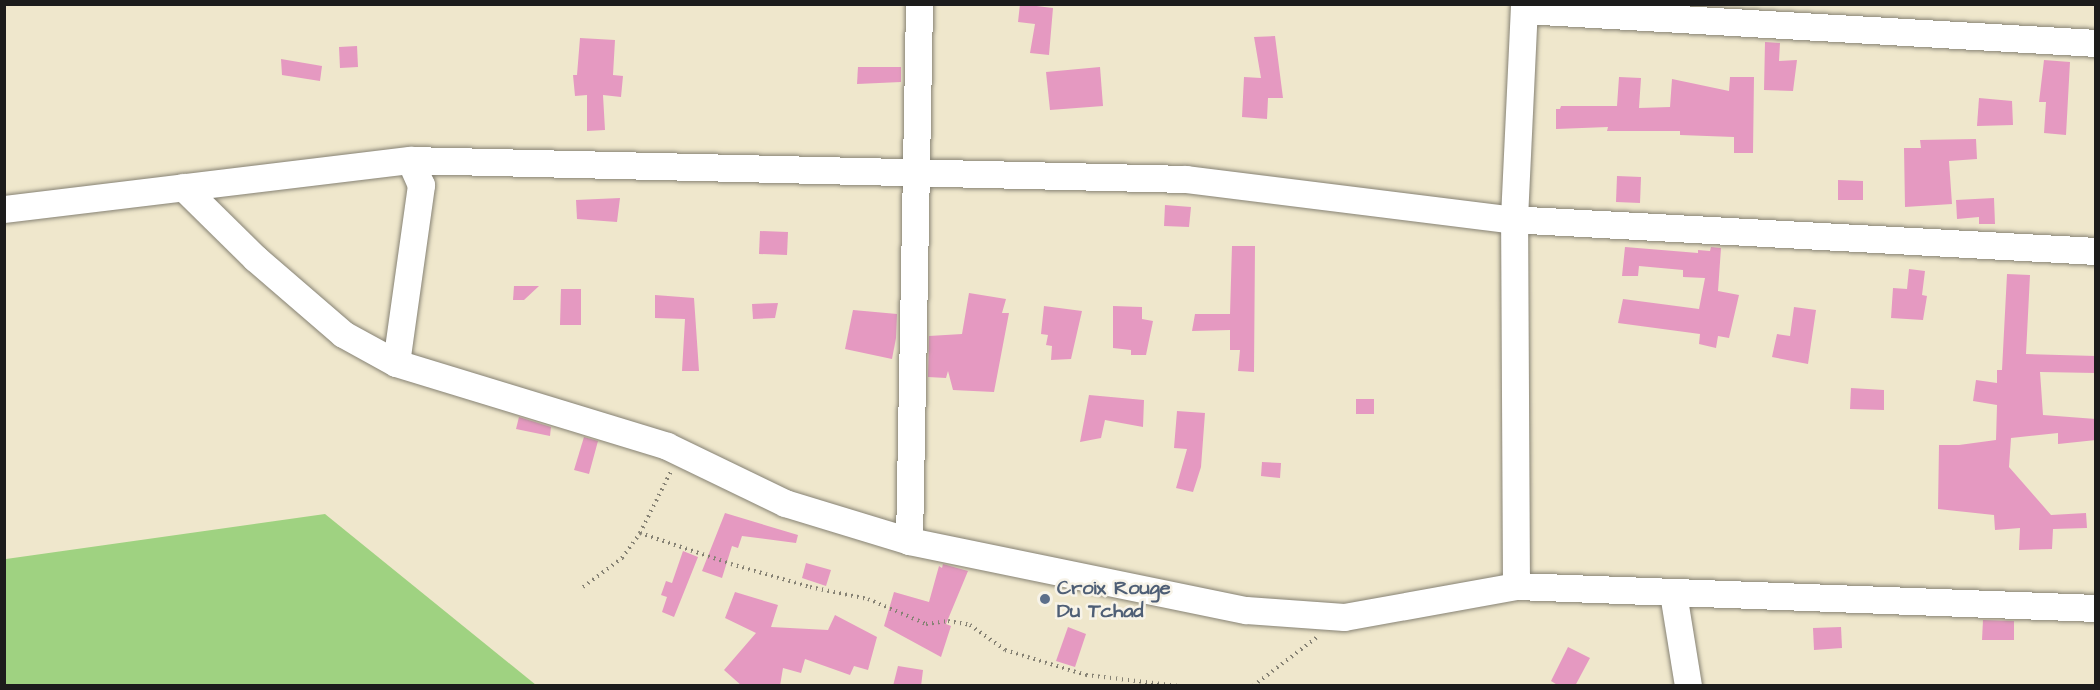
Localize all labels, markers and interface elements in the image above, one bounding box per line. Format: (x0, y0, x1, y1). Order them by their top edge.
place label: Croix Rouge Du Tchad (1057, 576, 1171, 623)
marker: Croix Rouge Du Tchad (1038, 592, 1052, 606)

